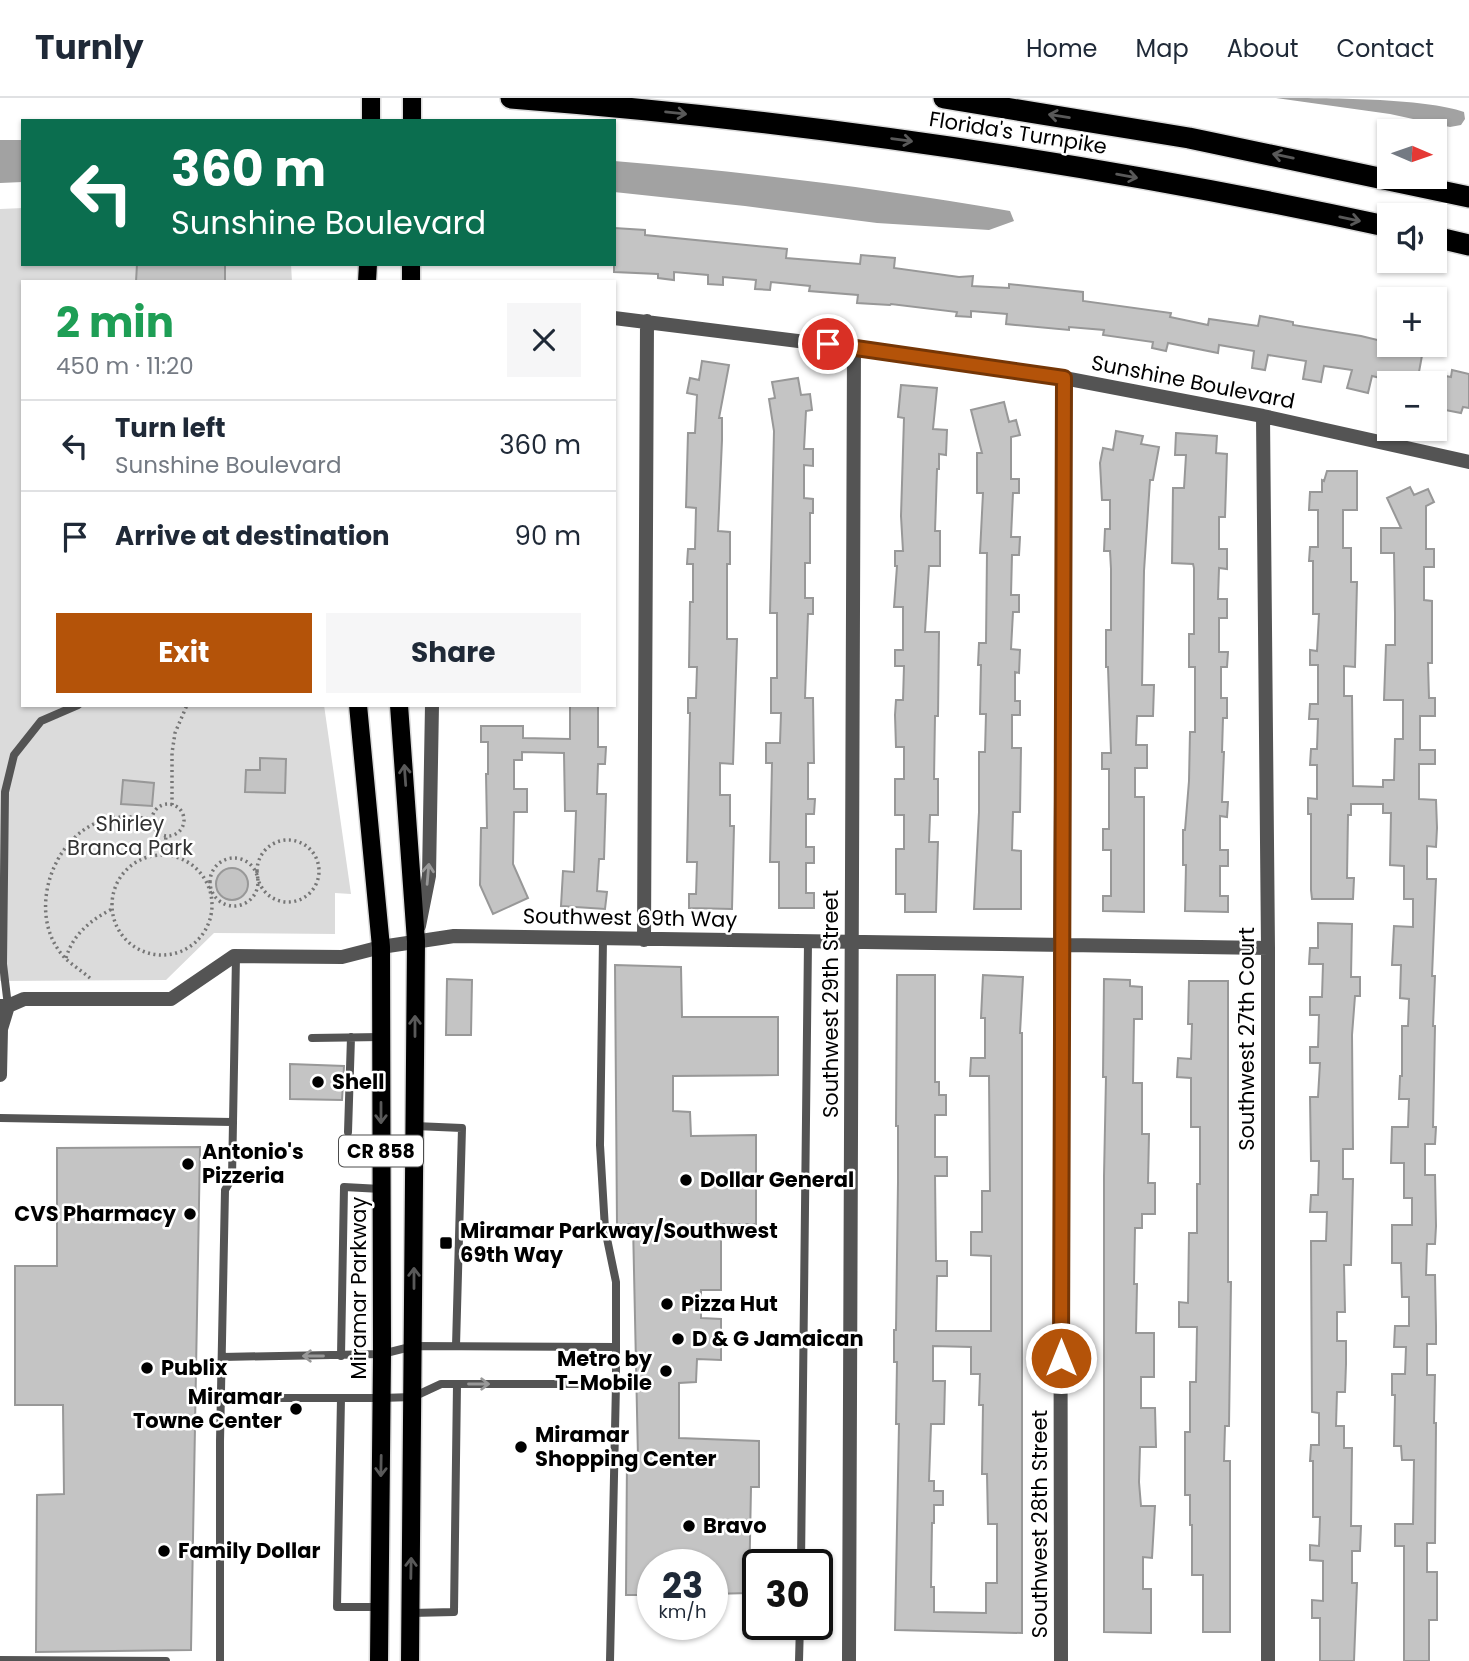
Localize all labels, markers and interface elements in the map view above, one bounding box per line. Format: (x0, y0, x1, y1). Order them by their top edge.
text: Turnly (35, 24, 144, 71)
text: Home (1026, 32, 1098, 65)
text: Map (1136, 32, 1189, 65)
text: About (1227, 32, 1298, 65)
text: Contact (1336, 32, 1434, 65)
street label: Florida's Turnpike (927, 104, 1109, 161)
one-way arrow (664, 106, 687, 119)
one-way arrow (1048, 109, 1071, 122)
north arrow (1377, 119, 1447, 189)
map controls (1377, 119, 1447, 441)
one-way arrow (890, 134, 913, 147)
text: 360 m (171, 135, 326, 203)
icon: left (56, 147, 147, 238)
one-way arrow (1272, 149, 1295, 163)
one-way arrow (1115, 169, 1138, 183)
text: Sunshine Boulevard (171, 200, 486, 245)
button: sound (1377, 203, 1447, 273)
one-way arrow (1338, 212, 1361, 226)
button: + (1377, 287, 1447, 357)
text: 2 min (56, 293, 174, 352)
button: close (507, 303, 581, 377)
pin (798, 314, 858, 374)
icon: arrive (809, 325, 847, 363)
street label: Sunshine Boulevard (1089, 348, 1297, 415)
text: 450 m · 11:20 (56, 350, 194, 382)
button: − (1377, 371, 1447, 441)
text: Turn left (115, 410, 226, 446)
icon: left (56, 427, 94, 465)
text: 360 m (499, 427, 581, 463)
text: Sunshine Boulevard (115, 449, 341, 481)
icon: arrive (56, 518, 94, 556)
text: Arrive at destination (115, 518, 390, 554)
text: 90 m (515, 518, 581, 554)
button: Exit (56, 613, 312, 693)
button: Share (326, 613, 581, 693)
one-way arrow (398, 764, 411, 787)
park label: Shirley Branca Park (67, 809, 193, 862)
one-way arrow (422, 863, 435, 886)
street label: Southwest 29th Street (816, 890, 845, 1118)
street label: Southwest 69th Way (523, 901, 738, 934)
street label: Southwest 27th Court (1232, 927, 1261, 1151)
one-way arrow (408, 1015, 422, 1038)
place label: Shell (332, 1067, 384, 1096)
marker: Shell (310, 1074, 326, 1090)
one-way arrow (374, 1101, 388, 1124)
road number: CR 858 (339, 1135, 423, 1166)
place label: Antonio's Pizzeria (202, 1137, 304, 1190)
marker: Antonio's Pizzeria (180, 1156, 196, 1172)
place label: Dollar General (700, 1165, 854, 1194)
marker: Dollar General (678, 1172, 694, 1188)
street label: Miramar Parkway (344, 1196, 373, 1379)
place label: CVS Pharmacy (14, 1199, 177, 1228)
marker: CVS Pharmacy (182, 1206, 198, 1222)
place label: Miramar Parkway/Southwest 69th Way (460, 1216, 778, 1269)
marker: Miramar Parkway/Southwest 69th Way (438, 1235, 454, 1251)
one-way arrow (407, 1266, 421, 1289)
place label: Pizza Hut (681, 1289, 778, 1318)
marker: Pizza Hut (659, 1296, 675, 1312)
position arrow (1024, 1321, 1098, 1395)
place label: D & G Jamaican (692, 1324, 864, 1353)
marker: D & G Jamaican (670, 1331, 686, 1347)
place label: Metro by T-Mobile (555, 1344, 653, 1397)
one-way arrow (302, 1350, 325, 1363)
place label: Publix (161, 1353, 228, 1382)
marker: Publix (139, 1360, 155, 1376)
marker: Metro by T-Mobile (658, 1363, 674, 1379)
one-way arrow (467, 1377, 490, 1391)
place label: Miramar Towne Center (133, 1382, 282, 1435)
marker: Miramar Towne Center (288, 1401, 304, 1417)
street label: Southwest 28th Street (1025, 1410, 1054, 1638)
place label: Miramar Shopping Center (535, 1420, 717, 1473)
marker: Miramar Shopping Center (513, 1439, 529, 1455)
one-way arrow (374, 1455, 388, 1478)
place label: Bravo (703, 1511, 767, 1540)
marker: Bravo (681, 1518, 697, 1534)
place label: Family Dollar (178, 1536, 320, 1565)
marker: Family Dollar (156, 1543, 172, 1559)
speed limit sign: 30 (742, 1549, 833, 1640)
one-way arrow (404, 1557, 418, 1580)
text: 23 (662, 1561, 703, 1610)
text: km/h (659, 1599, 706, 1624)

